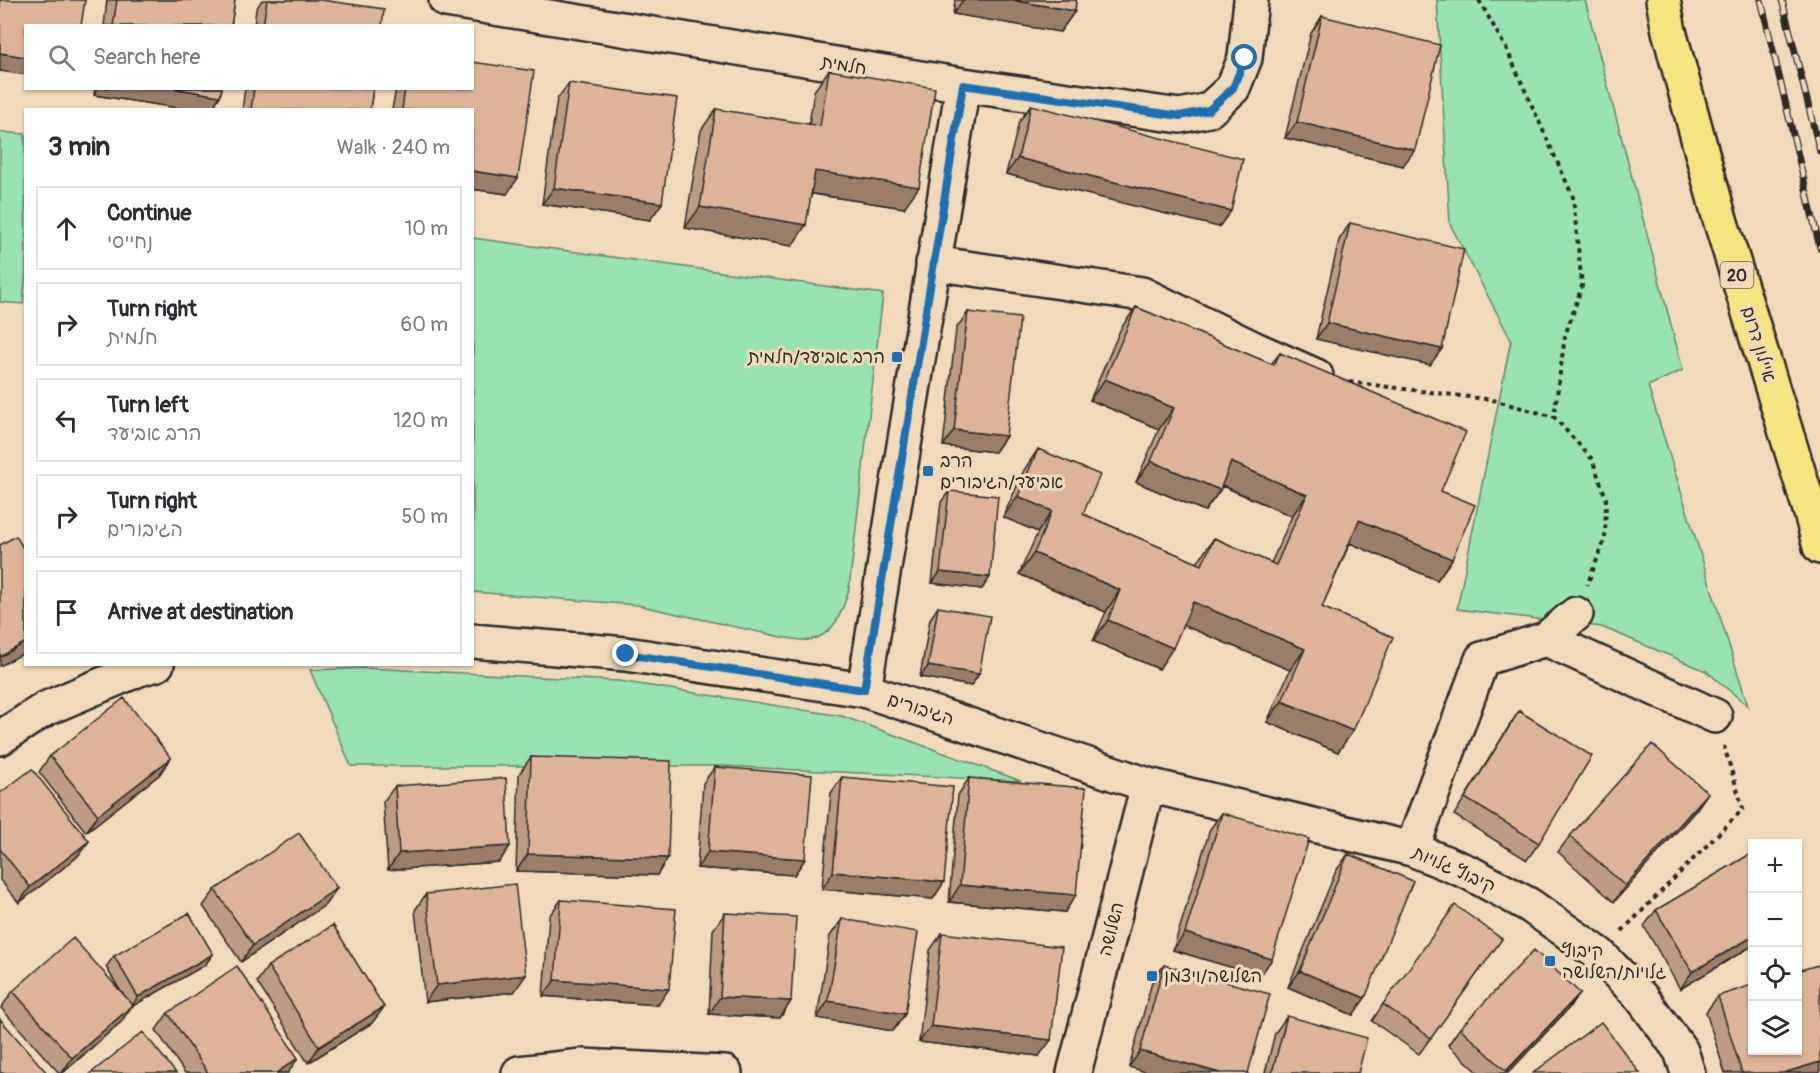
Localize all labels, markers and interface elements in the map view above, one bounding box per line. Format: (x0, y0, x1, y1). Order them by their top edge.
search box (24, 24, 474, 90)
icon: search (45, 41, 78, 74)
text: Search here (93, 43, 200, 71)
route start (1231, 44, 1257, 70)
street label: חלמית (819, 50, 868, 80)
text: 3 min (48, 131, 110, 163)
text: Walk · 240 m (337, 135, 450, 160)
text: Continue (107, 199, 191, 227)
icon: ahead (50, 212, 83, 245)
text: 10 m (404, 216, 448, 241)
text: נחייסי (107, 229, 153, 254)
road number: 20 (1720, 262, 1754, 288)
text: Turn right (107, 295, 197, 323)
street label: איילון דרום (1736, 303, 1781, 385)
icon: right (50, 308, 83, 341)
text: 60 m (401, 312, 448, 337)
text: חלמית (107, 325, 158, 350)
place label: הרב אביעד/חלמית (747, 346, 885, 369)
marker: הרב אביעד/חלמית (890, 350, 904, 364)
text: Turn left (107, 391, 189, 419)
icon: left (50, 404, 83, 437)
text: 120 m (393, 408, 448, 433)
text: הרב אביעד (107, 421, 202, 446)
place label: הרב אביעד/הגיבורים (940, 450, 1063, 494)
marker: הרב אביעד/הגיבורים (921, 464, 935, 478)
text: Turn right (107, 487, 197, 515)
icon: right (50, 500, 83, 533)
text: 50 m (401, 504, 448, 529)
text: הגיבורים (107, 517, 183, 542)
icon: arrive (50, 596, 83, 629)
text: Arrive at destination (107, 598, 293, 626)
route end (612, 640, 638, 666)
street label: הגיבורים (885, 688, 957, 731)
map controls (1748, 839, 1802, 1055)
button: + (1748, 839, 1802, 893)
street label: קיבוץ גלויות (1408, 841, 1499, 898)
button: − (1748, 893, 1802, 947)
street label: השלושה (1094, 900, 1129, 959)
place label: קיבוץ גלויות/השלושה (1562, 940, 1667, 984)
button: locate (1748, 947, 1802, 1001)
marker: קיבוץ גלויות/השלושה (1543, 954, 1557, 968)
place label: השלושה/ויצמן (1164, 965, 1262, 988)
marker: השלושה/ויצמן (1145, 969, 1159, 983)
button: layers (1748, 1001, 1802, 1055)

